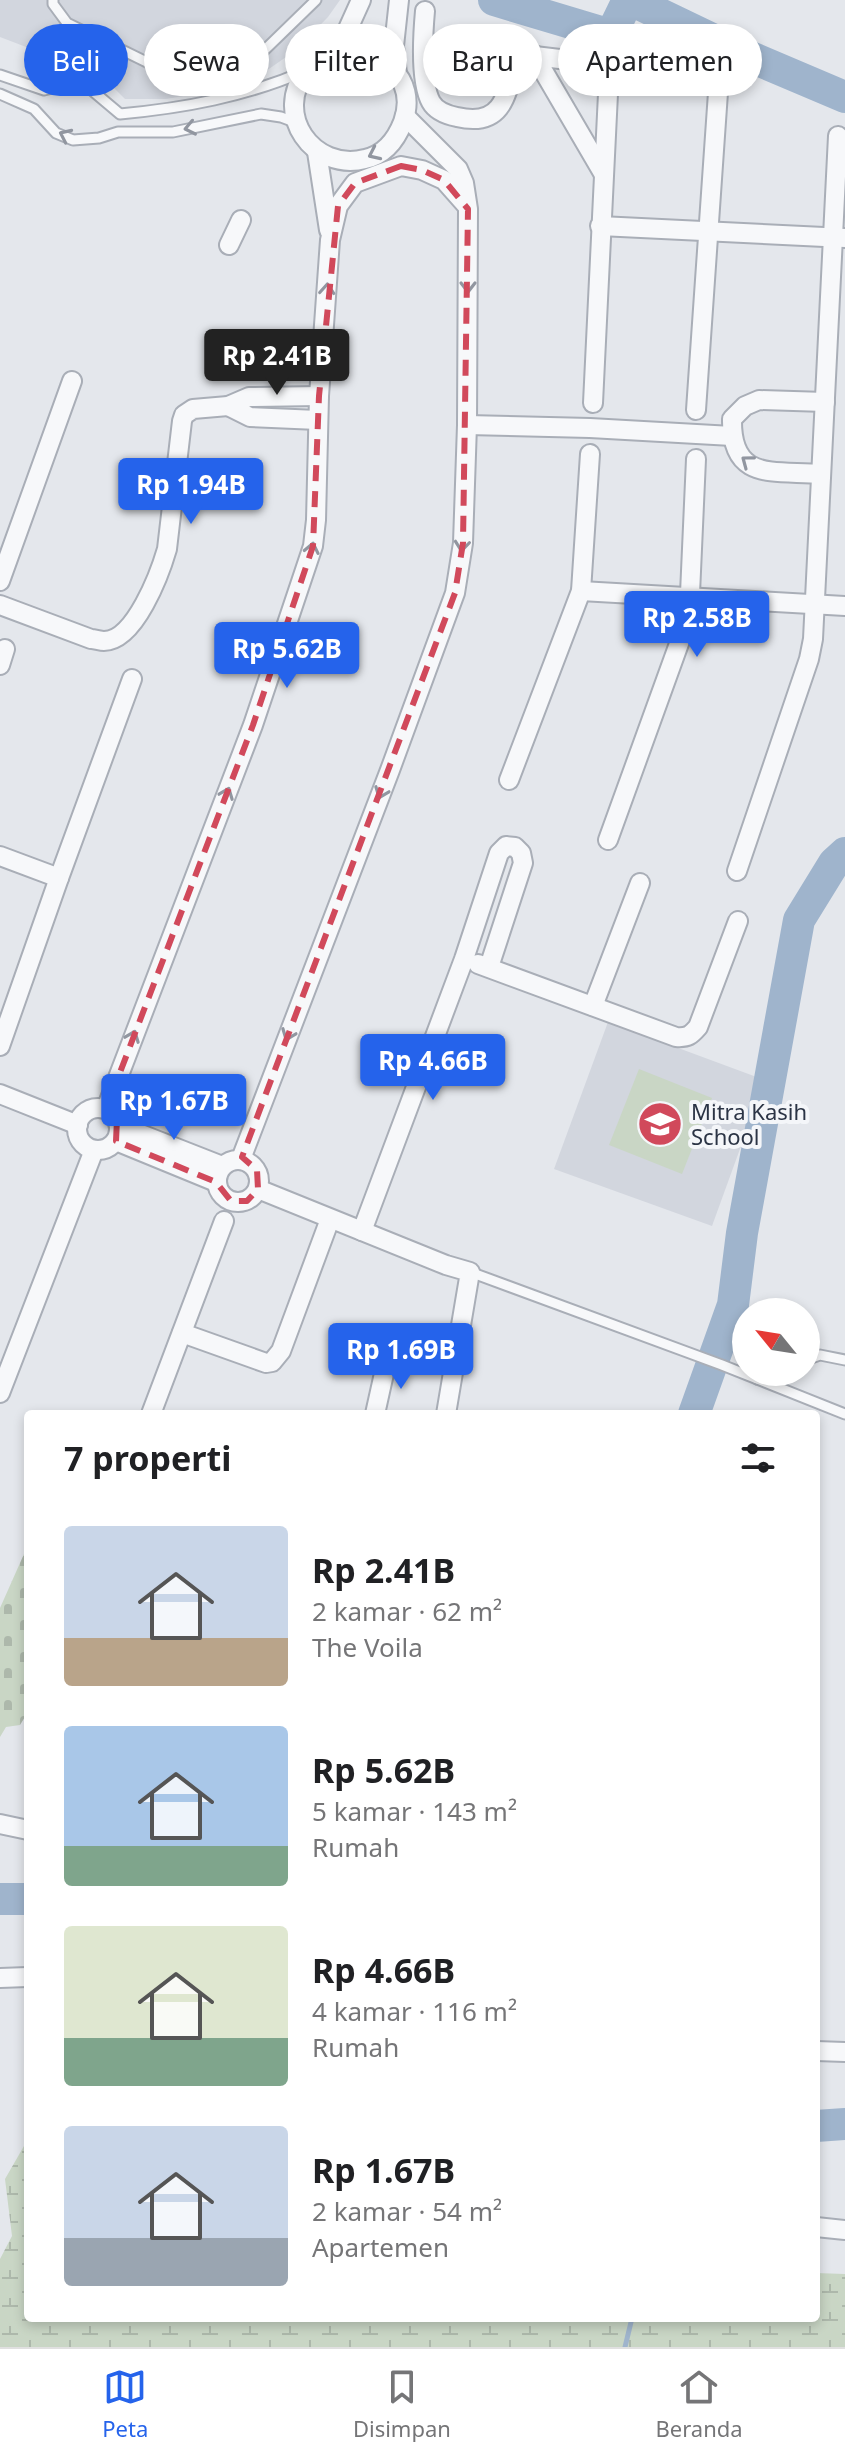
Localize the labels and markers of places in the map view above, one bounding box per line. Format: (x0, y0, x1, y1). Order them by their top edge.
pin: Rp 2.41B (194, 329, 360, 397)
pin: Rp 1.94B (108, 458, 274, 526)
pin: Rp 2.58B (614, 591, 780, 659)
pin: Rp 5.62B (204, 622, 370, 690)
pin: Rp 4.66B (350, 1034, 516, 1102)
pin: Rp 1.67B (91, 1074, 257, 1142)
place label: Mitra Kasih School (691, 1096, 807, 1151)
school or university icon: Mitra Kasih School (636, 1100, 684, 1148)
pin: Rp 1.69B (318, 1323, 484, 1391)

